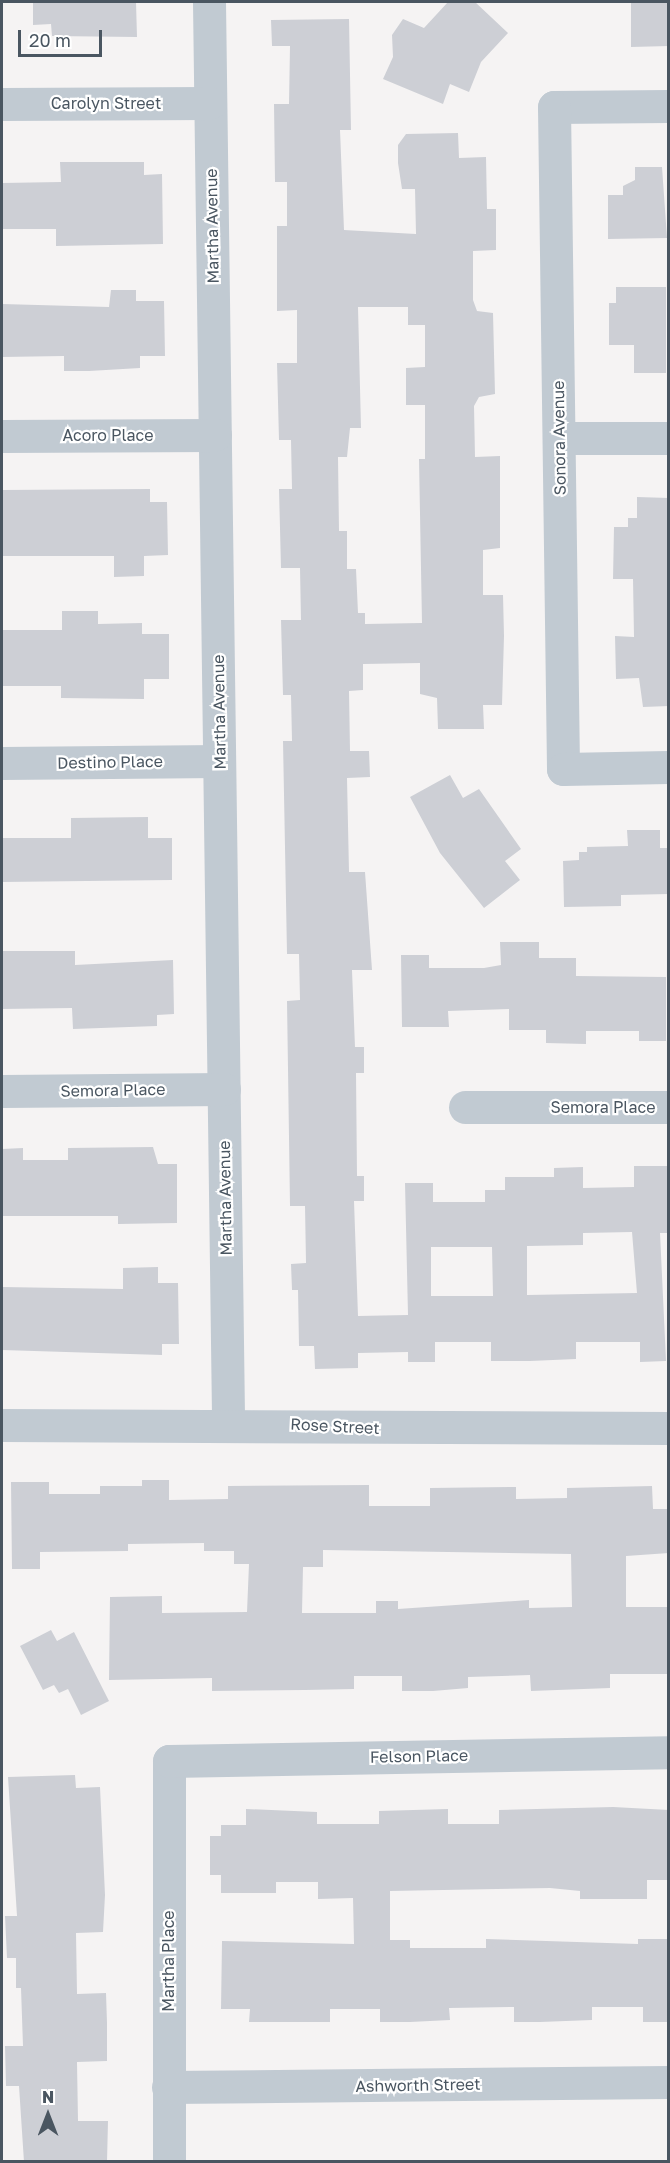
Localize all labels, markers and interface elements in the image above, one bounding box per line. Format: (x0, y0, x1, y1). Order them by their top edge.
scale bar (21, 18, 105, 56)
text: 20 m (29, 29, 71, 51)
street label: Carolyn Street (51, 93, 161, 113)
street label: Martha Avenue (201, 168, 223, 284)
street label: Sonora Avenue (548, 380, 570, 496)
street label: Acoro Place (62, 425, 154, 445)
street label: Martha Avenue (208, 654, 230, 770)
street label: Destino Place (57, 751, 163, 773)
street label: Semora Place (60, 1079, 166, 1101)
street label: Semora Place (550, 1097, 656, 1117)
street label: Martha Avenue (214, 1140, 236, 1256)
street label: Rose Street (290, 1414, 380, 1438)
street label: Felson Place (370, 1746, 468, 1766)
street label: Martha Place (158, 1910, 178, 2012)
street label: Ashworth Street (355, 2074, 481, 2096)
north arrow (18, 2085, 78, 2145)
text: N (42, 2087, 54, 2107)

